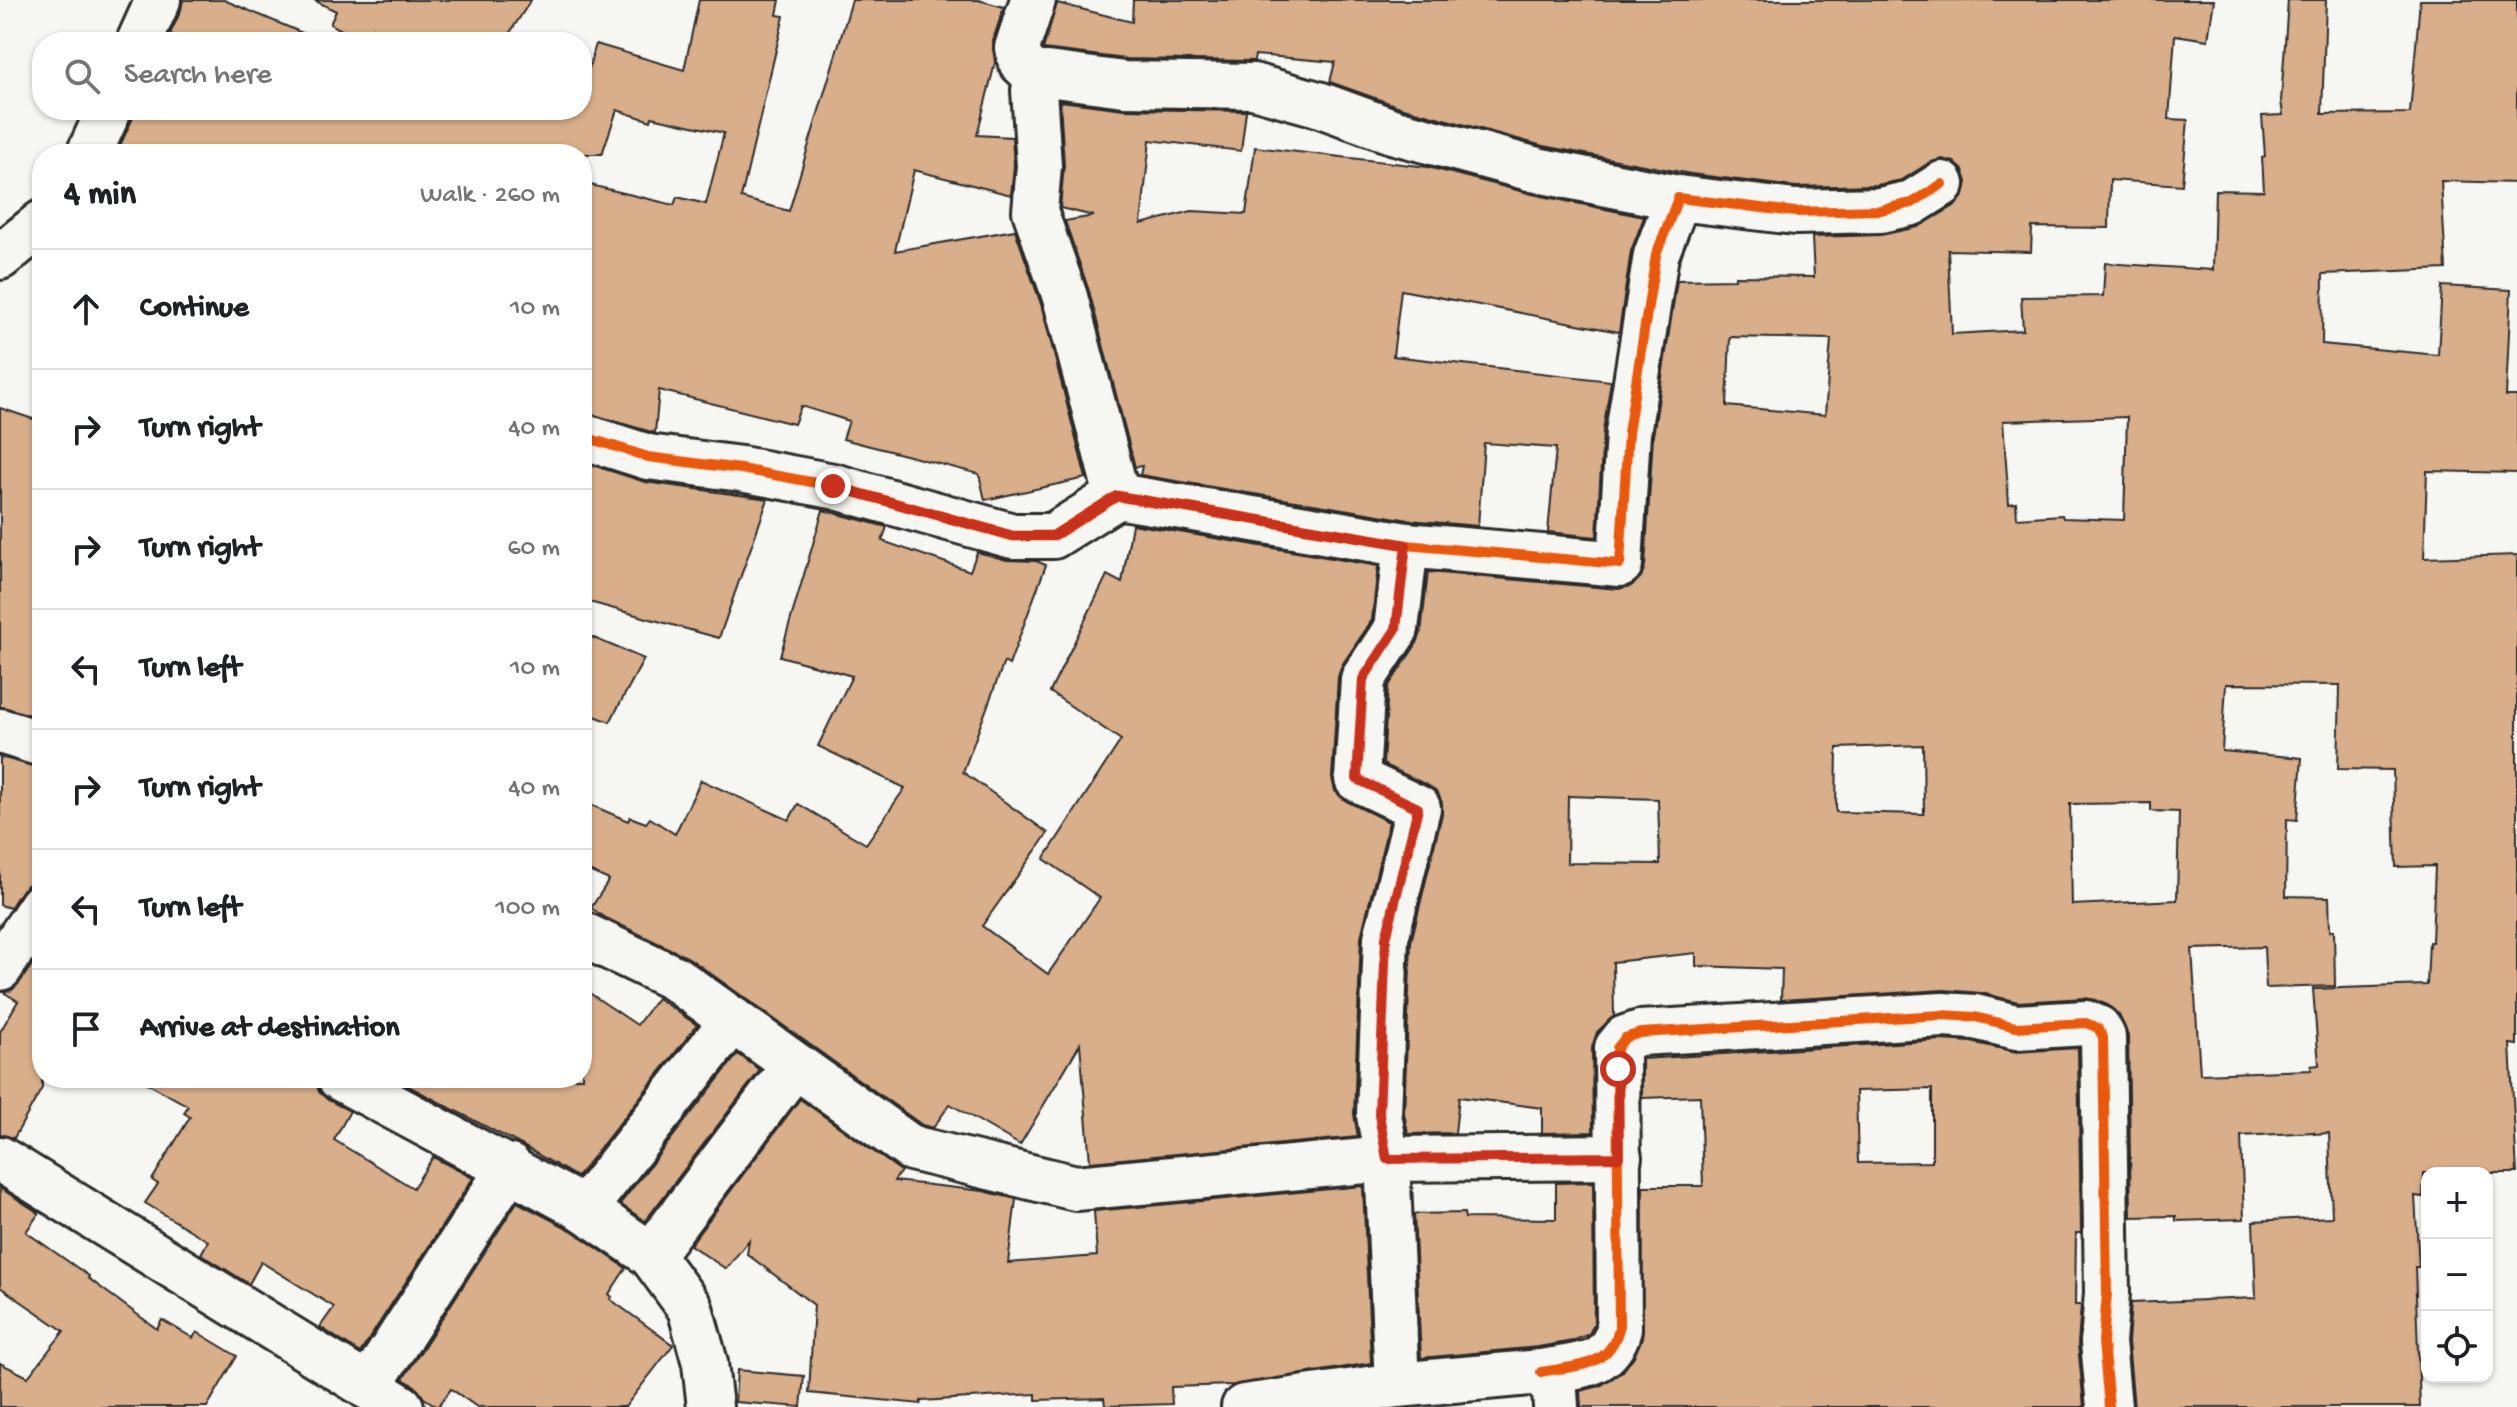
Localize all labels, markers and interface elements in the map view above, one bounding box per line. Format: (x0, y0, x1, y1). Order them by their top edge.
search box (32, 32, 592, 120)
icon: search (60, 54, 104, 98)
text: Search here (124, 59, 272, 94)
text: 4 min (64, 176, 136, 216)
text: Walk · 260 m (420, 181, 560, 212)
icon: ahead (64, 287, 108, 331)
text: Continue (140, 292, 249, 327)
text: 10 m (510, 294, 560, 325)
icon: right (64, 407, 108, 451)
text: Turn right (140, 412, 260, 447)
text: 40 m (508, 414, 560, 445)
route end (815, 468, 851, 504)
icon: right (64, 527, 108, 571)
text: Turn right (140, 532, 260, 567)
text: 60 m (507, 534, 560, 565)
icon: left (64, 647, 108, 691)
text: Turn left (140, 652, 241, 687)
text: 10 m (510, 654, 560, 685)
icon: right (64, 767, 108, 811)
text: Turn right (140, 772, 260, 807)
text: 40 m (508, 774, 560, 805)
icon: left (64, 887, 108, 931)
text: Turn left (140, 892, 241, 927)
text: 100 m (495, 894, 560, 925)
icon: arrive (64, 1007, 108, 1051)
text: Arrive at destination (140, 1012, 400, 1047)
route start (1600, 1051, 1636, 1087)
map controls (2421, 1167, 2493, 1383)
button: + (2421, 1167, 2493, 1239)
button: − (2421, 1239, 2493, 1311)
button: locate (2421, 1311, 2493, 1383)

